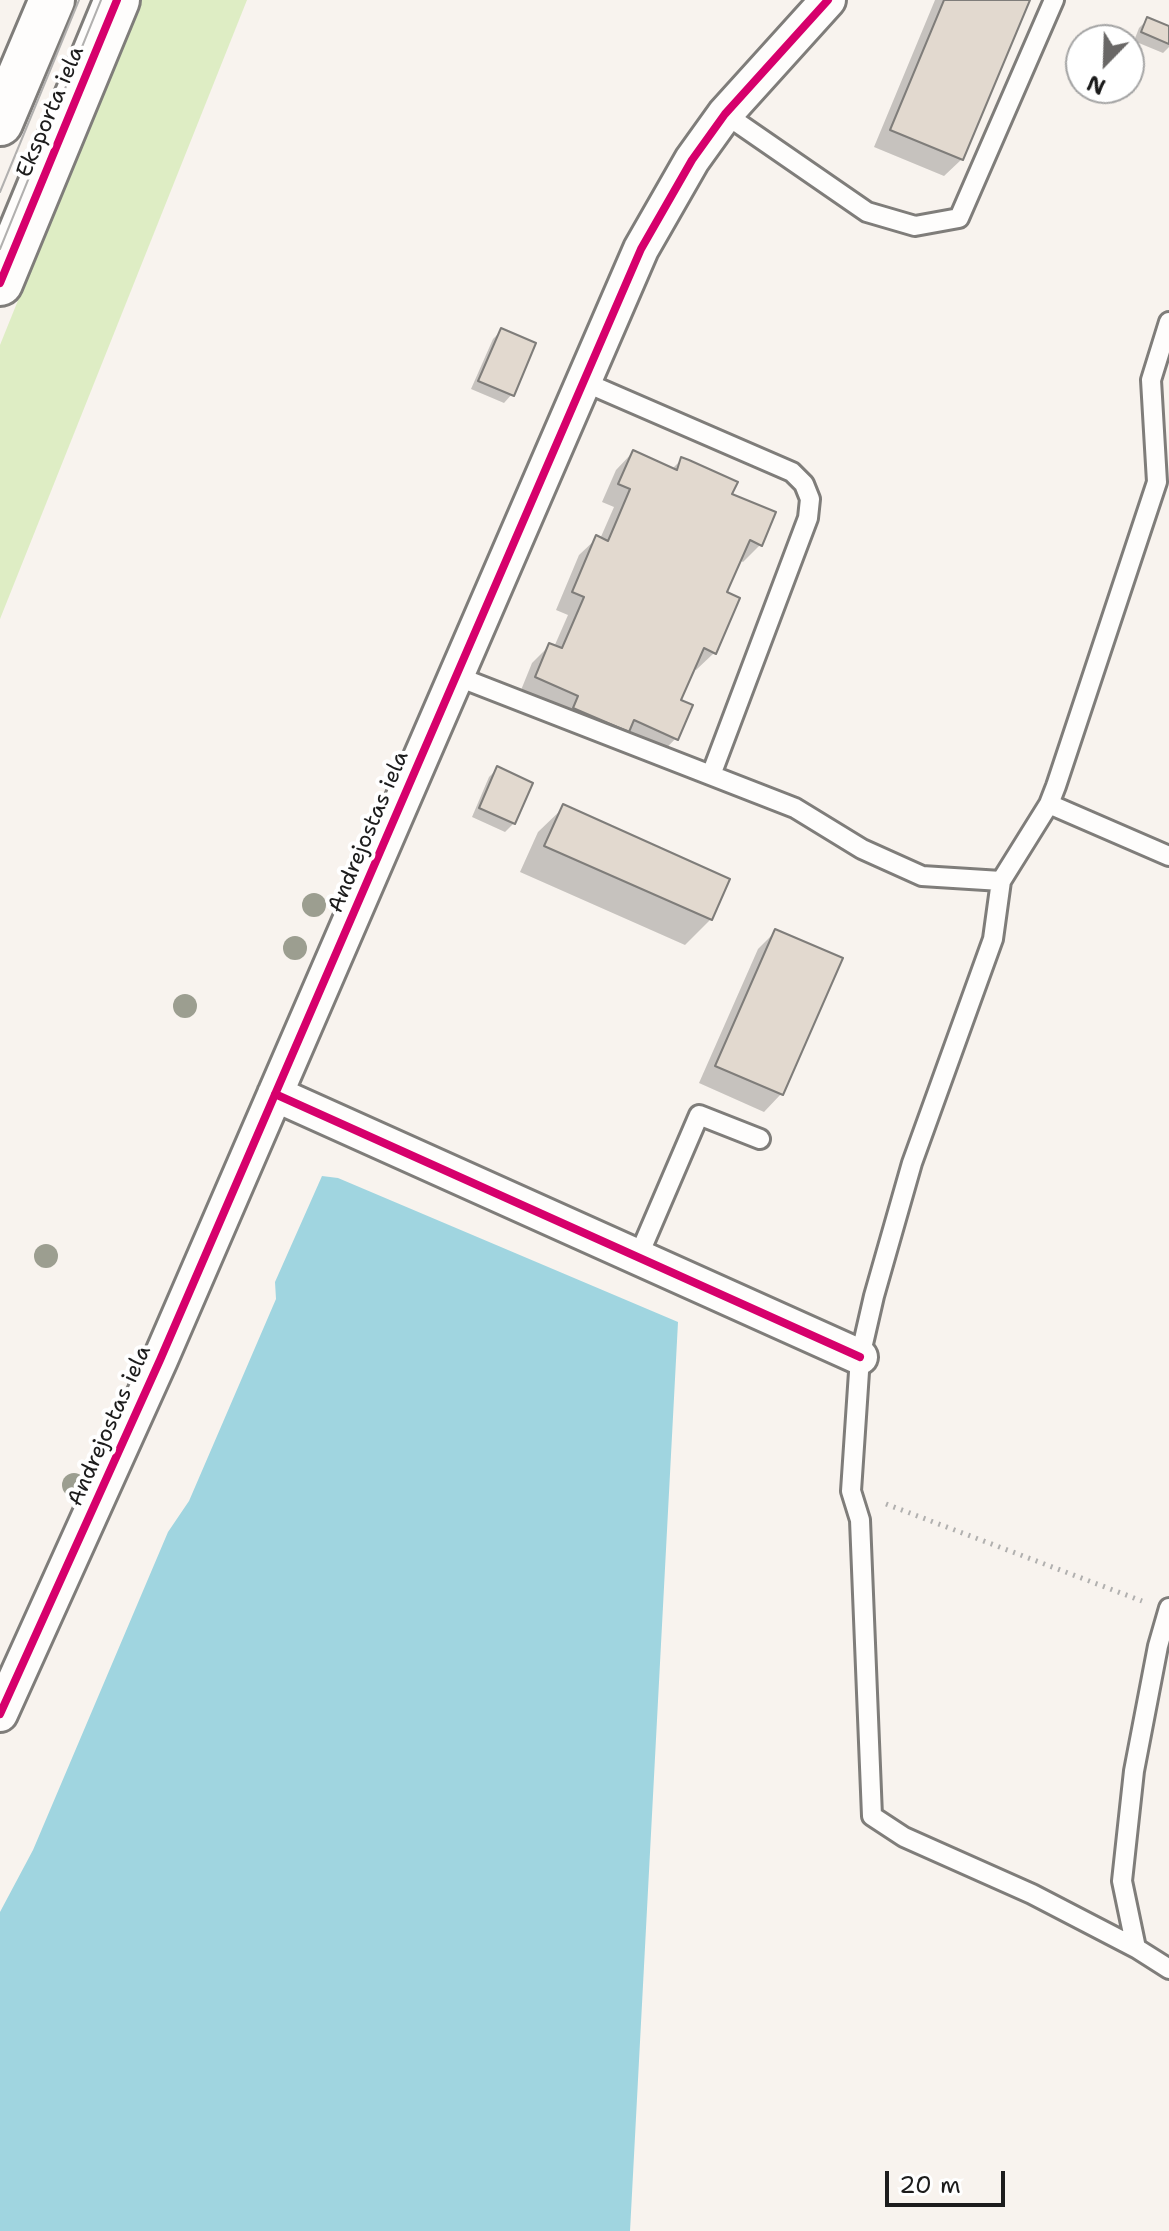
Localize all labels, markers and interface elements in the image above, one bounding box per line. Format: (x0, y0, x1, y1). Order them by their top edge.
north arrow (1065, 24, 1145, 104)
street label: Eksporta iela (11, 42, 91, 182)
text: N (1083, 68, 1110, 101)
street label: Andrejostas iela (323, 747, 415, 917)
street label: Andrejostas iela (63, 1342, 157, 1510)
scale bar (889, 2155, 1009, 2205)
text: 20 m (899, 2169, 961, 2201)

